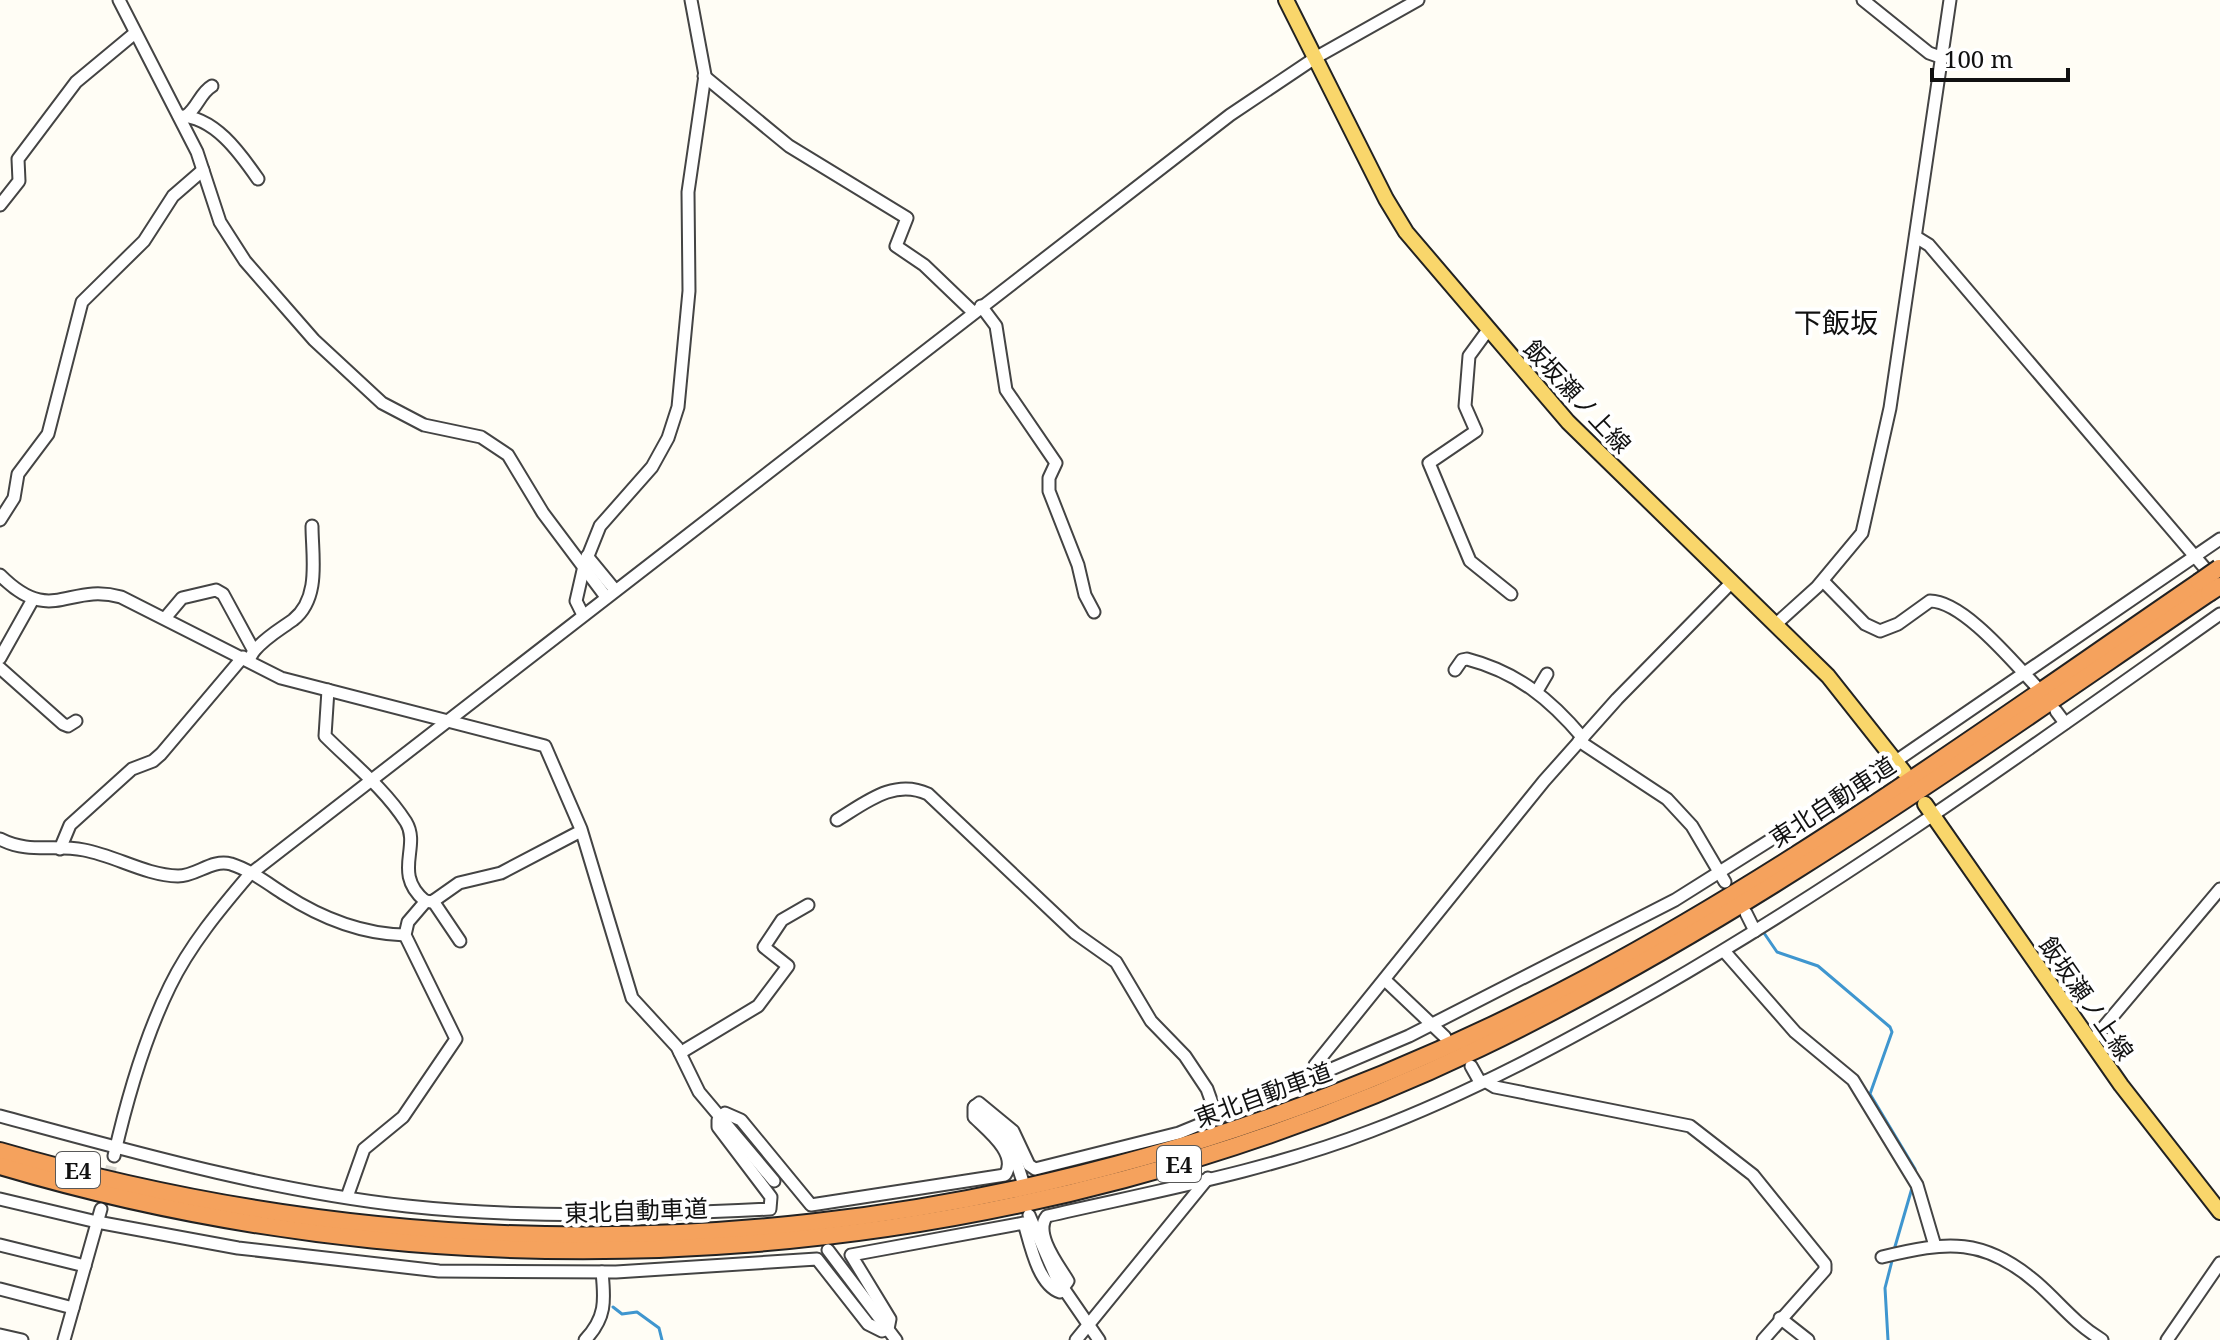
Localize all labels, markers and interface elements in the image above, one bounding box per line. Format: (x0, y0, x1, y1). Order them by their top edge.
scale bar (1932, 32, 2068, 82)
text: 100 m (1944, 42, 2013, 75)
district label: 下飯坂 (1794, 303, 1878, 341)
street label: 飯坂瀬ノ上線 (1517, 332, 1639, 460)
street label: 東北自動車道 (1763, 748, 1901, 854)
street label: 飯坂瀬ノ上線 (2032, 930, 2142, 1066)
street label: 東北自動車道 (1190, 1054, 1336, 1134)
road number: E4 (1157, 1146, 1201, 1182)
road number: E4 (56, 1152, 100, 1188)
street label: 東北自動車道 (563, 1191, 709, 1229)

